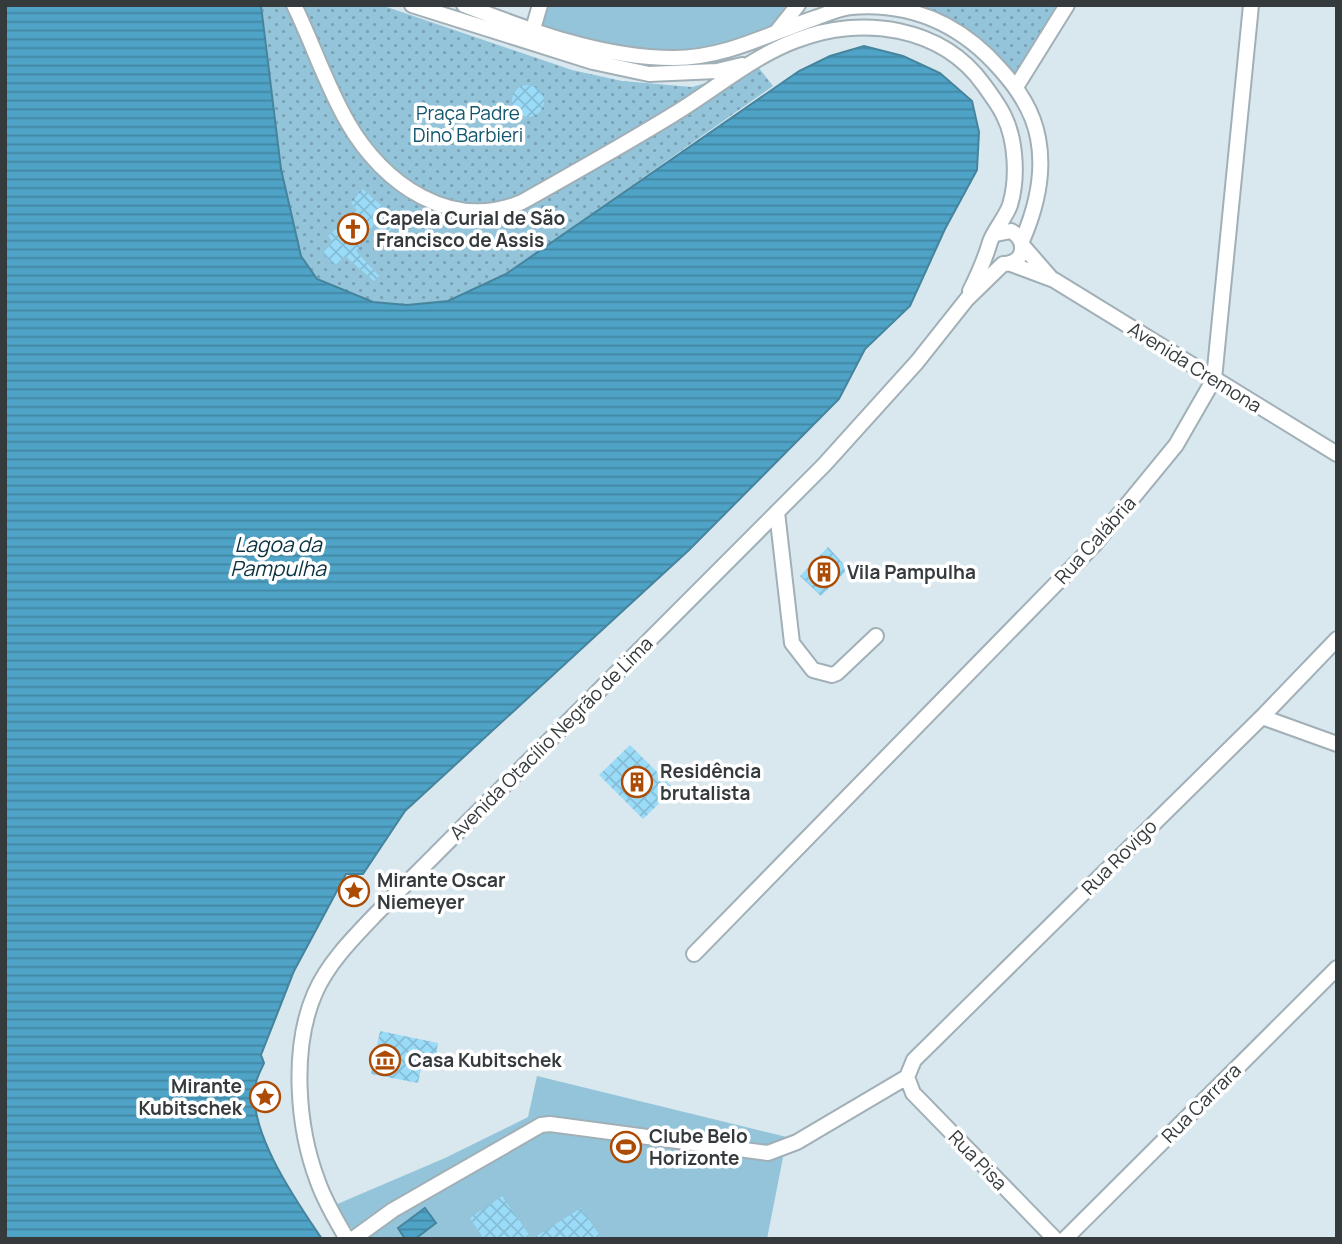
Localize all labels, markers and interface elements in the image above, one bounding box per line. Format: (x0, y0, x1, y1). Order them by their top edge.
park label: Praça Padre Dino Barbieri (413, 100, 523, 148)
place label: Capela Curial de São Francisco de Assis (376, 205, 565, 253)
church icon: Capela Curial de São Francisco de Assis (336, 212, 370, 246)
street label: Avenida Cremona (1123, 315, 1267, 419)
street label: Rua Calábria (1049, 490, 1141, 590)
water label: Lagoa da Pampulha (230, 530, 327, 582)
building icon: Vila Pampulha (807, 555, 841, 589)
place label: Vila Pampulha (847, 559, 976, 585)
street label: Avenida Otacílio Negrão de Lima (444, 631, 658, 845)
place label: Residência brutalista (660, 758, 761, 806)
building icon: Residência brutalista (620, 765, 654, 799)
street label: Rua Rovigo (1075, 813, 1163, 901)
place label: Mirante Oscar Niemeyer (377, 867, 506, 915)
place icon: Mirante Oscar Niemeyer (337, 874, 371, 908)
museum icon: Casa Kubitschek (368, 1043, 402, 1077)
place label: Casa Kubitschek (408, 1047, 562, 1073)
street label: Rua Carrara (1156, 1058, 1246, 1148)
place label: Mirante Kubitschek (138, 1073, 243, 1121)
place icon: Mirante Kubitschek (248, 1080, 282, 1114)
place label: Clube Belo Horizonte (649, 1123, 748, 1171)
street label: Rua Pisa (943, 1124, 1013, 1196)
sports icon: Clube Belo Horizonte (609, 1130, 643, 1164)

